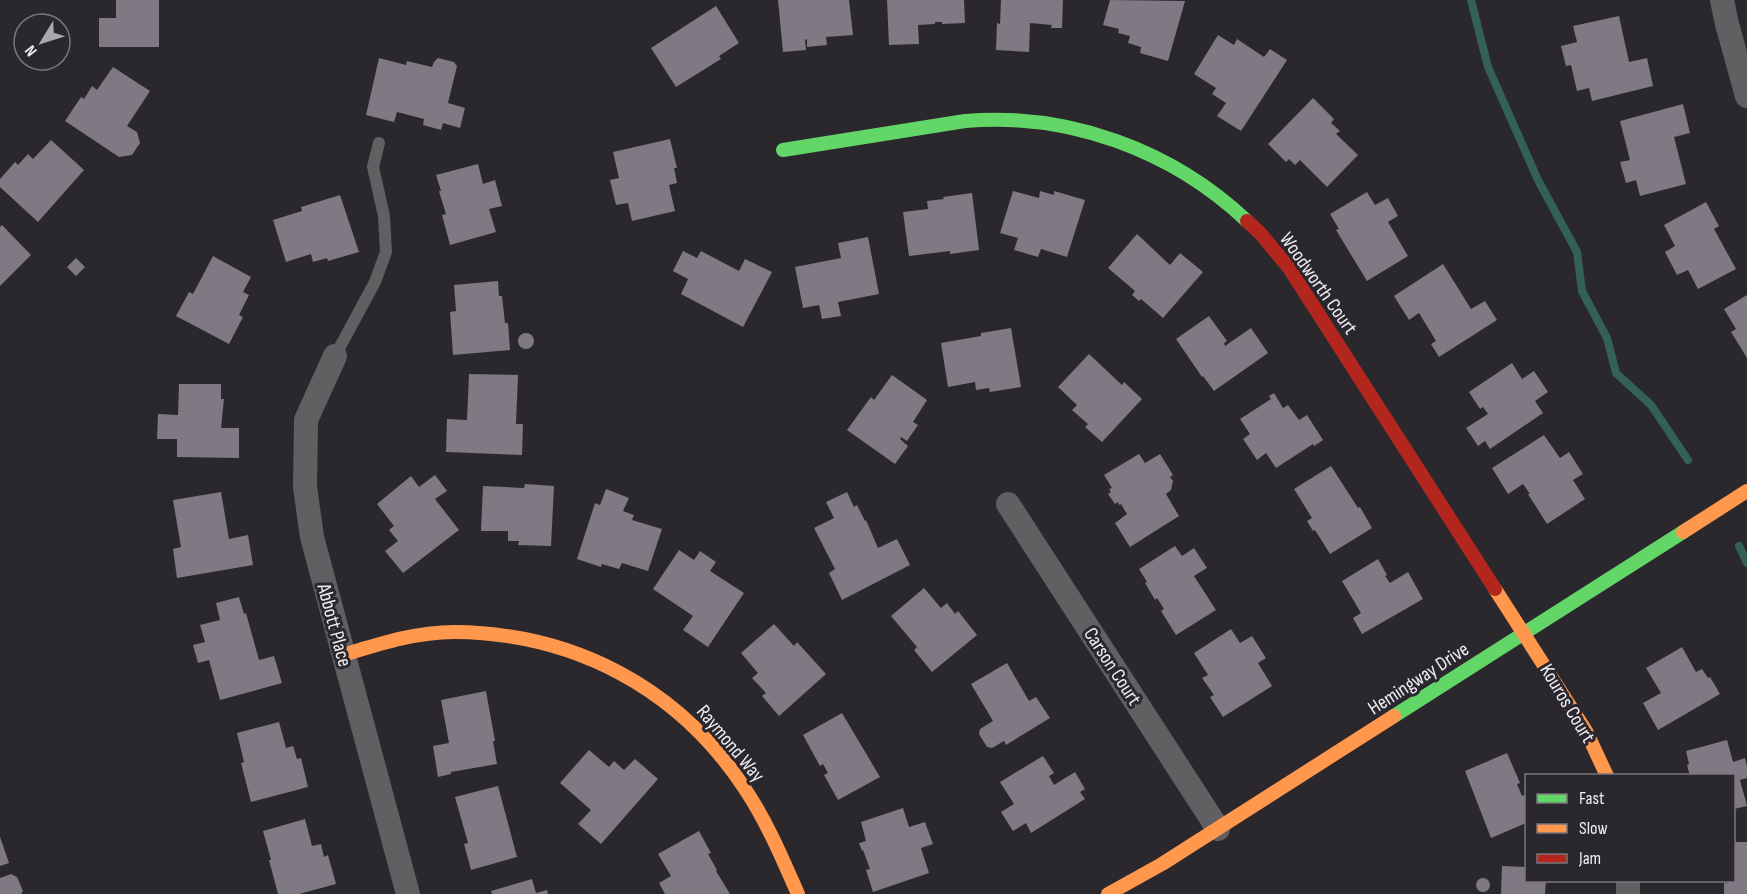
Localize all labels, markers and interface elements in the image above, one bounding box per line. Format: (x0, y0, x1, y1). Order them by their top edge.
north arrow (12, 12, 72, 72)
text: N (21, 41, 41, 60)
street label: Woodworth Court (1274, 228, 1362, 339)
street label: Abbott Place (311, 580, 357, 669)
street label: Carson Court (1078, 623, 1146, 710)
street label: Hemingway Drive (1364, 637, 1474, 720)
street label: Kouros Court (1534, 660, 1600, 747)
street label: Raymond Way (691, 700, 770, 787)
legend (1525, 774, 1735, 882)
text: Fast (1579, 788, 1605, 809)
text: Slow (1579, 818, 1608, 839)
text: Jam (1578, 848, 1601, 869)

